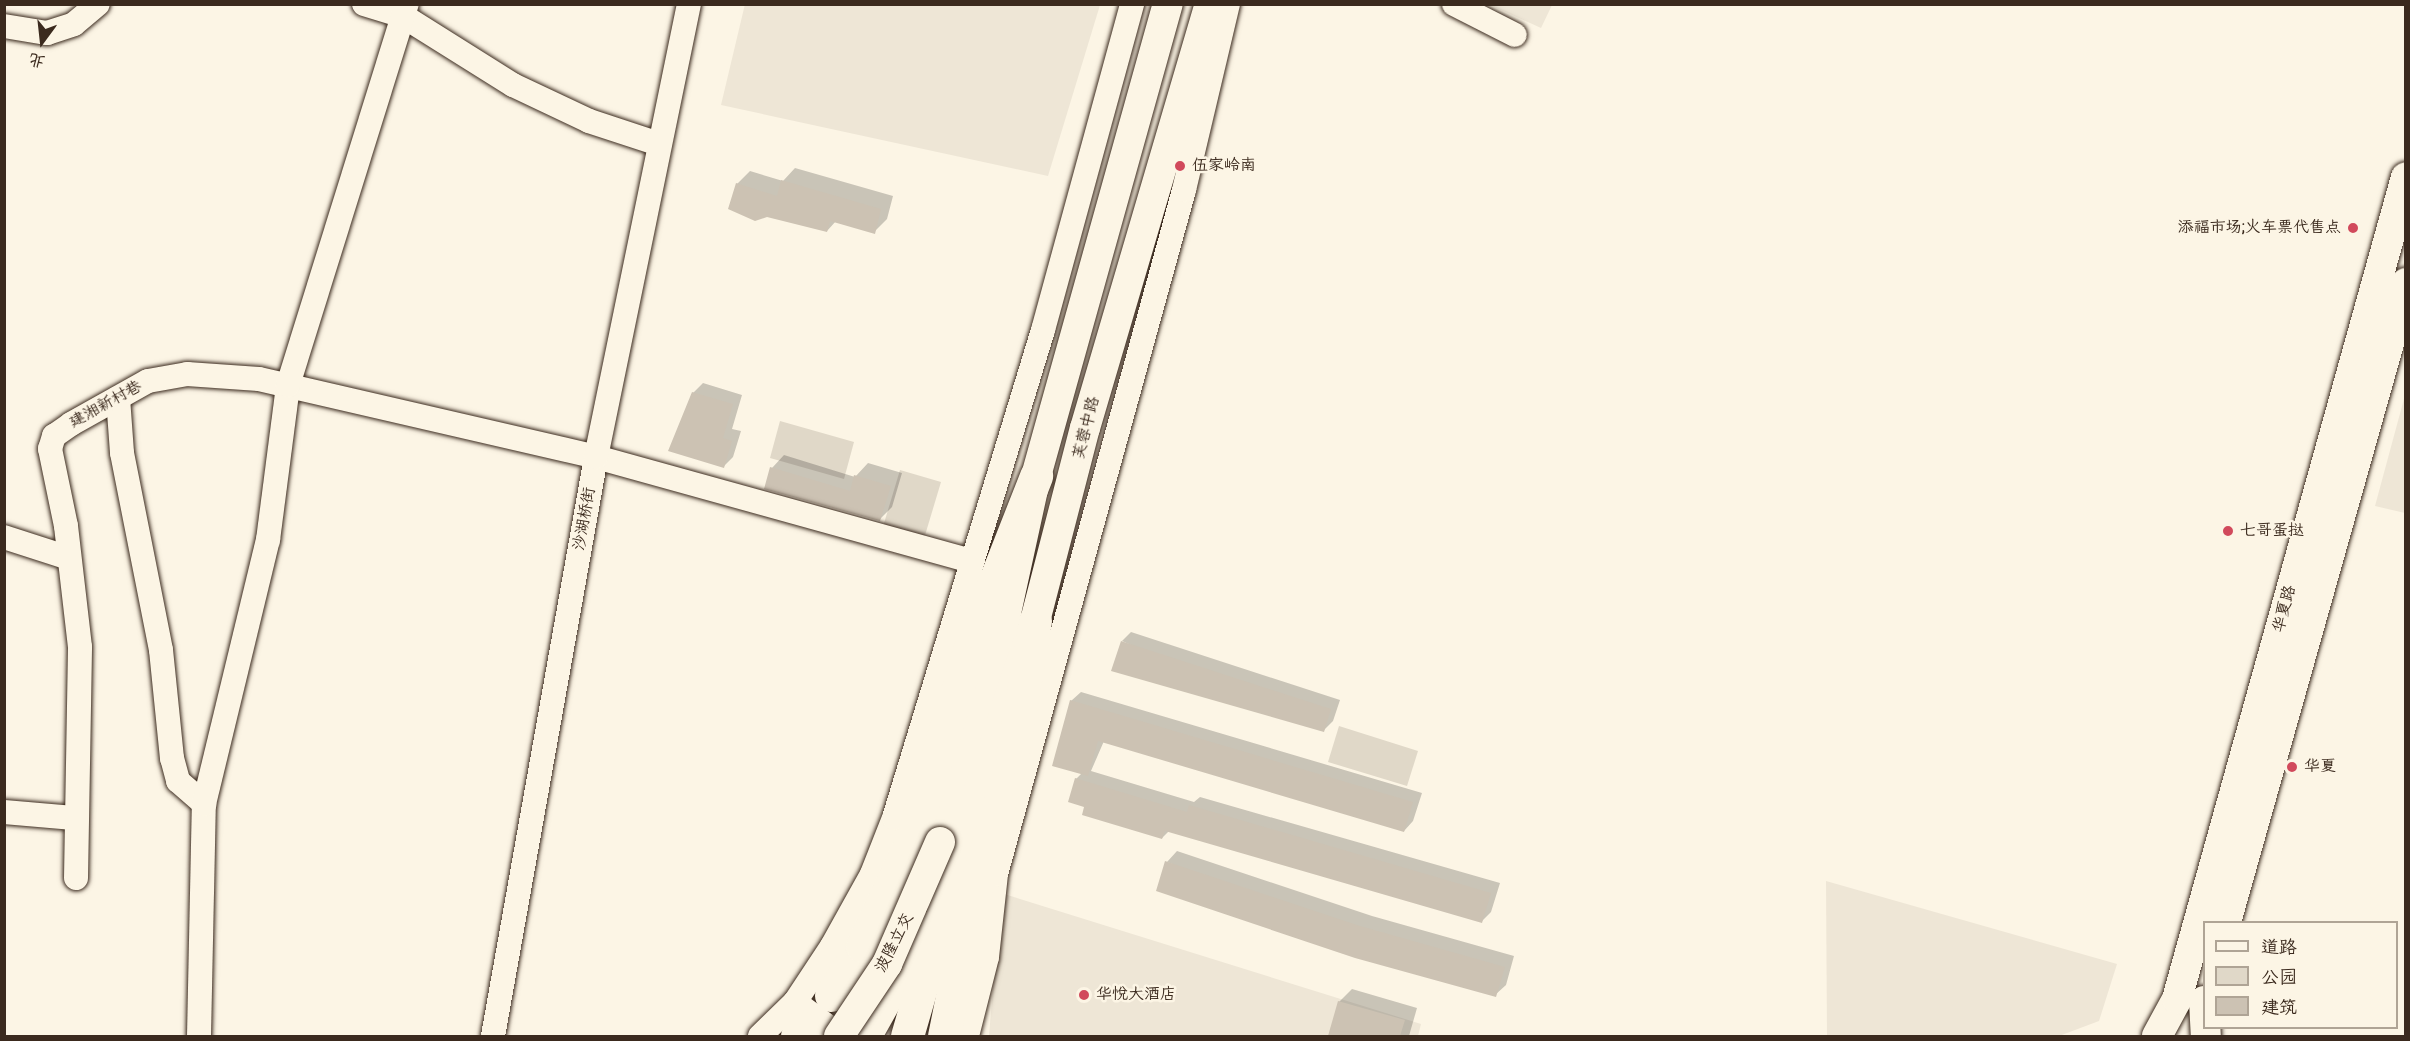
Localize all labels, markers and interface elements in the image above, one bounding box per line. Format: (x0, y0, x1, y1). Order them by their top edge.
north arrow (12, 12, 72, 72)
text: 北 (27, 49, 47, 71)
place label: 伍家岭南 (1192, 156, 1256, 176)
marker: 伍家岭南 (1173, 159, 1187, 173)
place label: 添福市场;火车票代售点 (2178, 218, 2341, 238)
marker: 添福市场;火车票代售点 (2346, 221, 2360, 235)
street label: 建湘新村巷 (66, 377, 146, 433)
street label: 芙蓉中路 (1070, 395, 1104, 461)
street label: 沙湖桥街 (570, 486, 600, 552)
place label: 七哥蛋挞 (2240, 521, 2304, 541)
marker: 七哥蛋挞 (2221, 524, 2235, 538)
street label: 华夏路 (2270, 583, 2300, 635)
place label: 华夏 (2304, 757, 2336, 777)
marker: 华夏 (2285, 760, 2299, 774)
street label: 波隆立交 (872, 910, 918, 976)
legend (2203, 921, 2398, 1029)
text: 道路 (2261, 937, 2297, 958)
text: 公园 (2261, 967, 2297, 988)
place label: 华悦大酒店 (1096, 985, 1176, 1005)
marker: 华悦大酒店 (1077, 988, 1091, 1002)
text: 建筑 (2261, 997, 2297, 1018)

